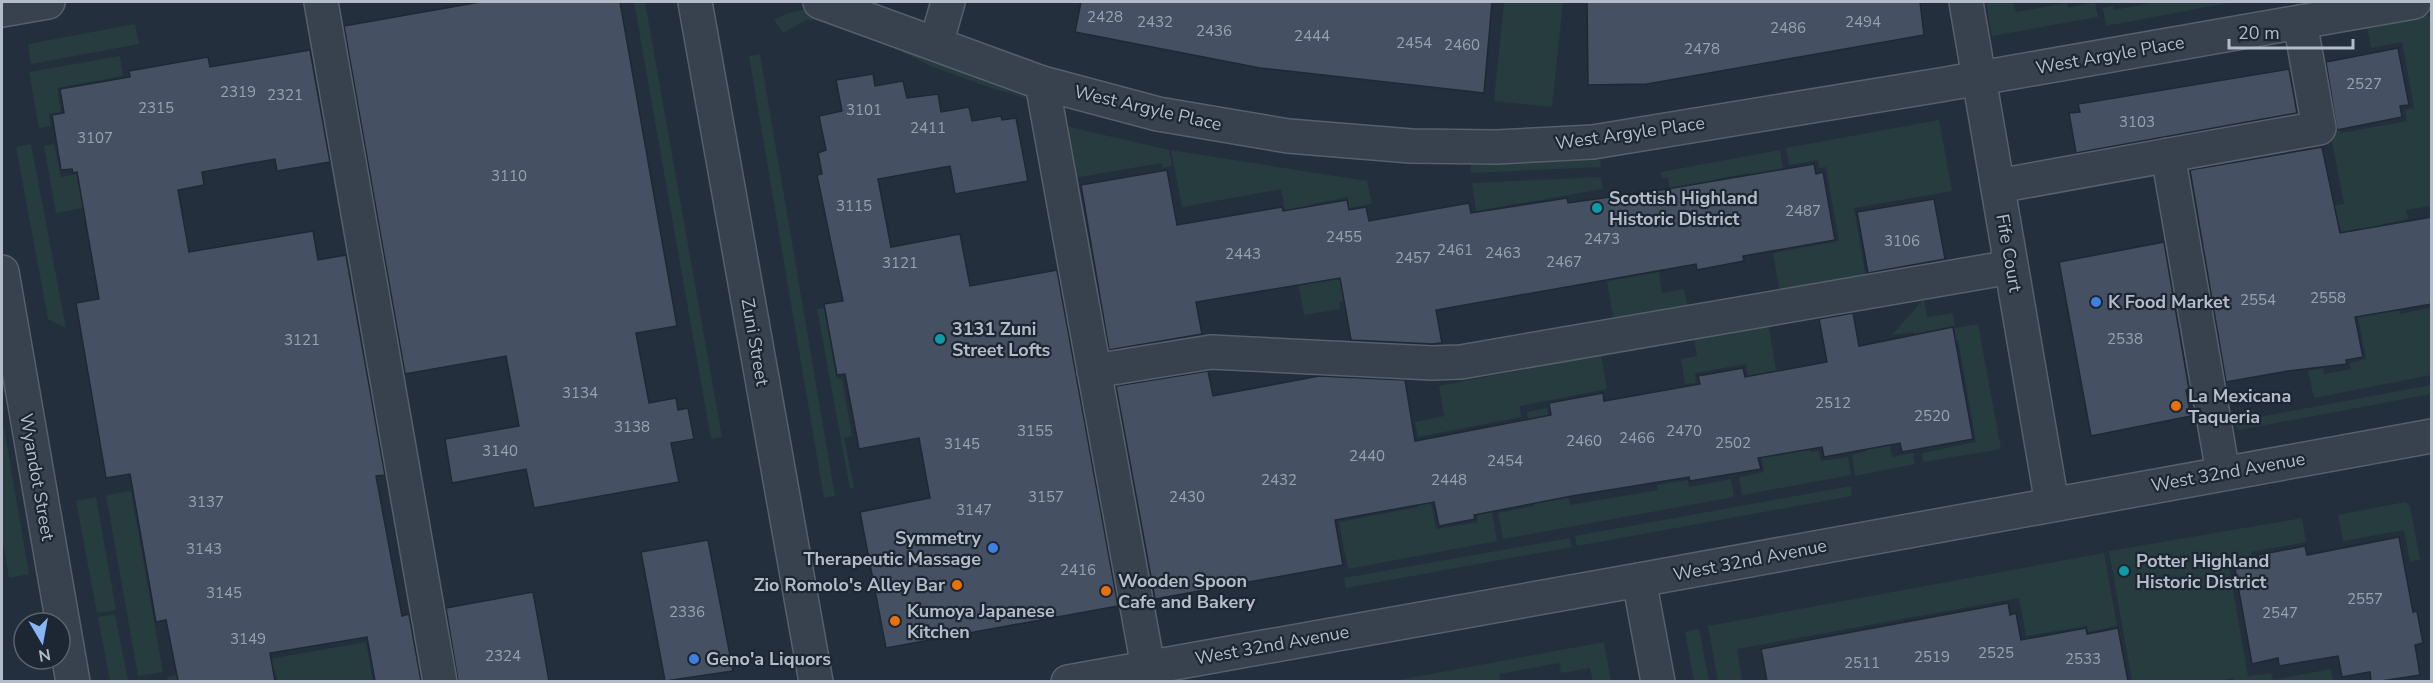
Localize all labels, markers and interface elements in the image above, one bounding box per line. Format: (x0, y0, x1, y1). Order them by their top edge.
house number: 2428 (1087, 7, 1123, 27)
house number: 2432 (1137, 12, 1173, 32)
house number: 2494 (1845, 12, 1881, 32)
scale bar (2229, 12, 2354, 50)
house number: 2486 (1770, 18, 1806, 38)
house number: 2436 (1196, 21, 1232, 41)
text: 20 m (2238, 21, 2280, 45)
house number: 2444 (1294, 26, 1330, 46)
street label: West Argyle Place (2034, 30, 2186, 80)
house number: 2454 (1396, 33, 1432, 53)
house number: 2460 (1444, 35, 1480, 55)
house number: 2478 (1684, 39, 1720, 59)
house number: 2527 (2346, 74, 2382, 94)
street label: West Argyle Place (1072, 79, 1224, 137)
house number: 2319 (220, 82, 256, 102)
house number: 2321 (267, 85, 303, 105)
house number: 2315 (138, 98, 174, 118)
house number: 3101 (846, 100, 882, 120)
street label: West Argyle Place (1554, 111, 1706, 155)
house number: 3103 (2119, 112, 2155, 132)
house number: 2411 (910, 118, 946, 138)
house number: 3107 (77, 128, 113, 148)
house number: 3110 (491, 166, 527, 186)
place label: Scottish Highland Historic District (1609, 186, 1758, 231)
house number: 3115 (836, 196, 872, 216)
marker: Scottish Highland Historic District (1590, 201, 1604, 215)
house number: 2487 (1785, 201, 1821, 221)
street label: Fife Court (1990, 212, 2028, 295)
house number: 2455 (1326, 227, 1362, 247)
house number: 2473 (1584, 229, 1620, 249)
house number: 3106 (1884, 231, 1920, 251)
house number: 2461 (1437, 240, 1473, 260)
house number: 2463 (1485, 243, 1521, 263)
house number: 2443 (1225, 244, 1261, 264)
house number: 2457 (1395, 248, 1431, 268)
house number: 2467 (1546, 252, 1582, 272)
house number: 3121 (882, 253, 918, 273)
house number: 2558 (2310, 288, 2346, 308)
place label: K Food Market (2108, 290, 2230, 314)
house number: 2554 (2240, 290, 2276, 310)
marker: K Food Market (2089, 295, 2103, 309)
street label: Zuni Street (735, 296, 775, 388)
place label: 3131 Zuni Street Lofts (952, 317, 1051, 362)
house number: 2538 (2107, 329, 2143, 349)
house number: 3121 (284, 330, 320, 350)
marker: 3131 Zuni Street Lofts (933, 332, 947, 346)
house number: 3134 (562, 383, 598, 403)
place label: La Mexicana Taqueria (2188, 384, 2291, 429)
house number: 2512 (1815, 393, 1851, 413)
marker: La Mexicana Taqueria (2169, 399, 2183, 413)
house number: 2520 (1914, 406, 1950, 426)
street label: Wyandot Street (14, 412, 60, 543)
house number: 3138 (614, 417, 650, 437)
house number: 3155 (1017, 421, 1053, 441)
house number: 2470 (1666, 421, 1702, 441)
house number: 2466 (1619, 428, 1655, 448)
house number: 2460 (1566, 431, 1602, 451)
house number: 2502 (1715, 433, 1751, 453)
house number: 3145 (944, 434, 980, 454)
house number: 3140 (482, 441, 518, 461)
house number: 2440 (1349, 446, 1385, 466)
street label: West 32nd Avenue (2149, 447, 2307, 497)
house number: 2454 (1487, 451, 1523, 471)
house number: 2432 (1261, 470, 1297, 490)
house number: 2448 (1431, 470, 1467, 490)
house number: 3157 (1028, 487, 1064, 507)
house number: 2430 (1169, 487, 1205, 507)
house number: 3137 (188, 492, 224, 512)
house number: 3147 (956, 500, 992, 520)
place label: Symmetry Therapeutic Massage (803, 526, 982, 571)
street label: West 32nd Avenue (1671, 533, 1829, 587)
house number: 3143 (186, 539, 222, 559)
marker: Symmetry Therapeutic Massage (986, 541, 1000, 555)
place label: Potter Highland Historic District (2136, 549, 2269, 594)
house number: 2416 (1060, 560, 1096, 580)
marker: Potter Highland Historic District (2117, 564, 2131, 578)
place label: Wooden Spoon Cafe and Bakery (1118, 569, 1256, 614)
place label: Zio Romolo's Alley Bar (754, 573, 945, 597)
marker: Zio Romolo's Alley Bar (950, 578, 964, 592)
house number: 3145 (206, 583, 242, 603)
marker: Wooden Spoon Cafe and Bakery (1099, 584, 1113, 598)
house number: 2557 (2347, 589, 2383, 609)
place label: Kumoya Japanese Kitchen (907, 599, 1055, 644)
house number: 2336 (669, 602, 705, 622)
house number: 2547 (2262, 603, 2298, 623)
north arrow (12, 611, 72, 671)
marker: Kumoya Japanese Kitchen (888, 614, 902, 628)
street label: West 32nd Avenue (1193, 620, 1351, 670)
house number: 3149 (230, 629, 266, 649)
text: N (37, 643, 52, 667)
house number: 2525 (1978, 643, 2014, 663)
house number: 2324 (485, 646, 521, 666)
place label: Geno'a Liquors (706, 647, 831, 671)
house number: 2519 (1914, 647, 1950, 667)
house number: 2533 (2065, 649, 2101, 669)
marker: Geno'a Liquors (687, 652, 701, 666)
house number: 2511 (1844, 653, 1880, 673)

